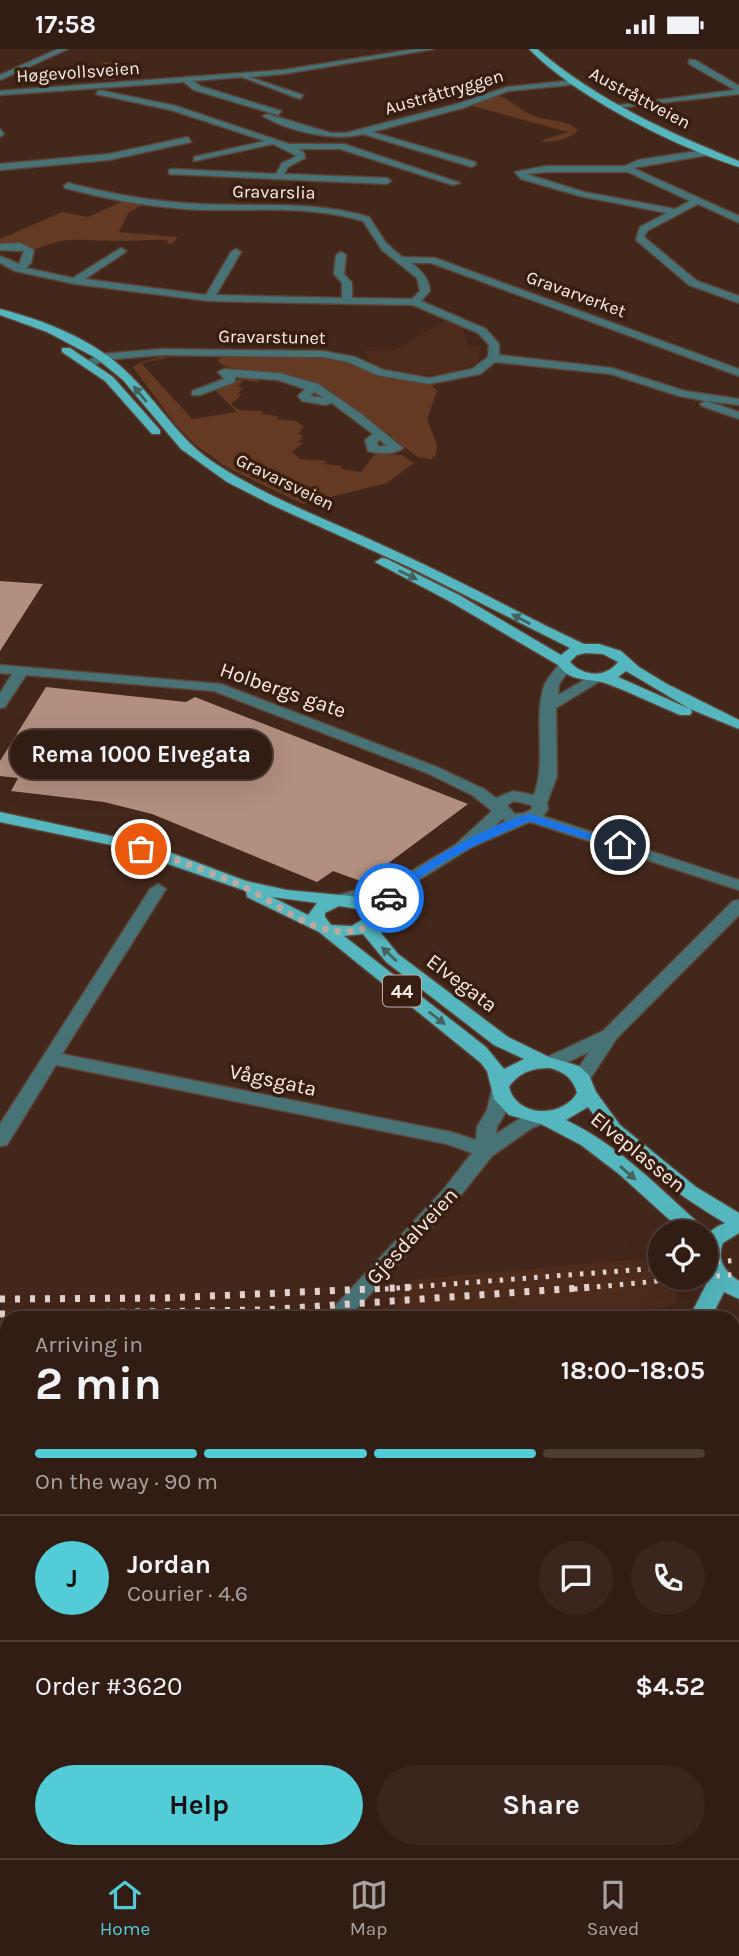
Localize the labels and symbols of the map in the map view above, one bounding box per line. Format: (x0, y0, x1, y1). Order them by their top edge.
street label: Høgevollsveien (16, 57, 140, 87)
street label: Austråttveien (586, 62, 694, 134)
street label: Austråttryggen (382, 65, 506, 119)
street label: Gravarslia (232, 180, 316, 204)
street label: Gravarverket (523, 266, 629, 322)
street label: Gravarstunet (218, 325, 326, 349)
one-way arrow (134, 385, 148, 403)
street label: Gravarsveien (232, 449, 338, 515)
one-way arrow (398, 570, 418, 581)
one-way arrow (511, 614, 531, 625)
street label: Holbergs gate (217, 657, 349, 723)
callout: Rema 1000 Elvegata (10, 730, 272, 779)
pin (590, 815, 650, 875)
pin (111, 819, 171, 879)
courier (354, 863, 424, 933)
one-way arrow (380, 946, 398, 962)
street label: Elvegata (422, 949, 502, 1017)
road number: 44 (383, 975, 421, 1007)
one-way arrow (428, 1010, 446, 1025)
street label: Vågsgata (227, 1059, 319, 1101)
street label: Elveplassen (586, 1107, 690, 1197)
one-way arrow (620, 1165, 637, 1180)
street label: Gjesdalveien (361, 1183, 463, 1289)

